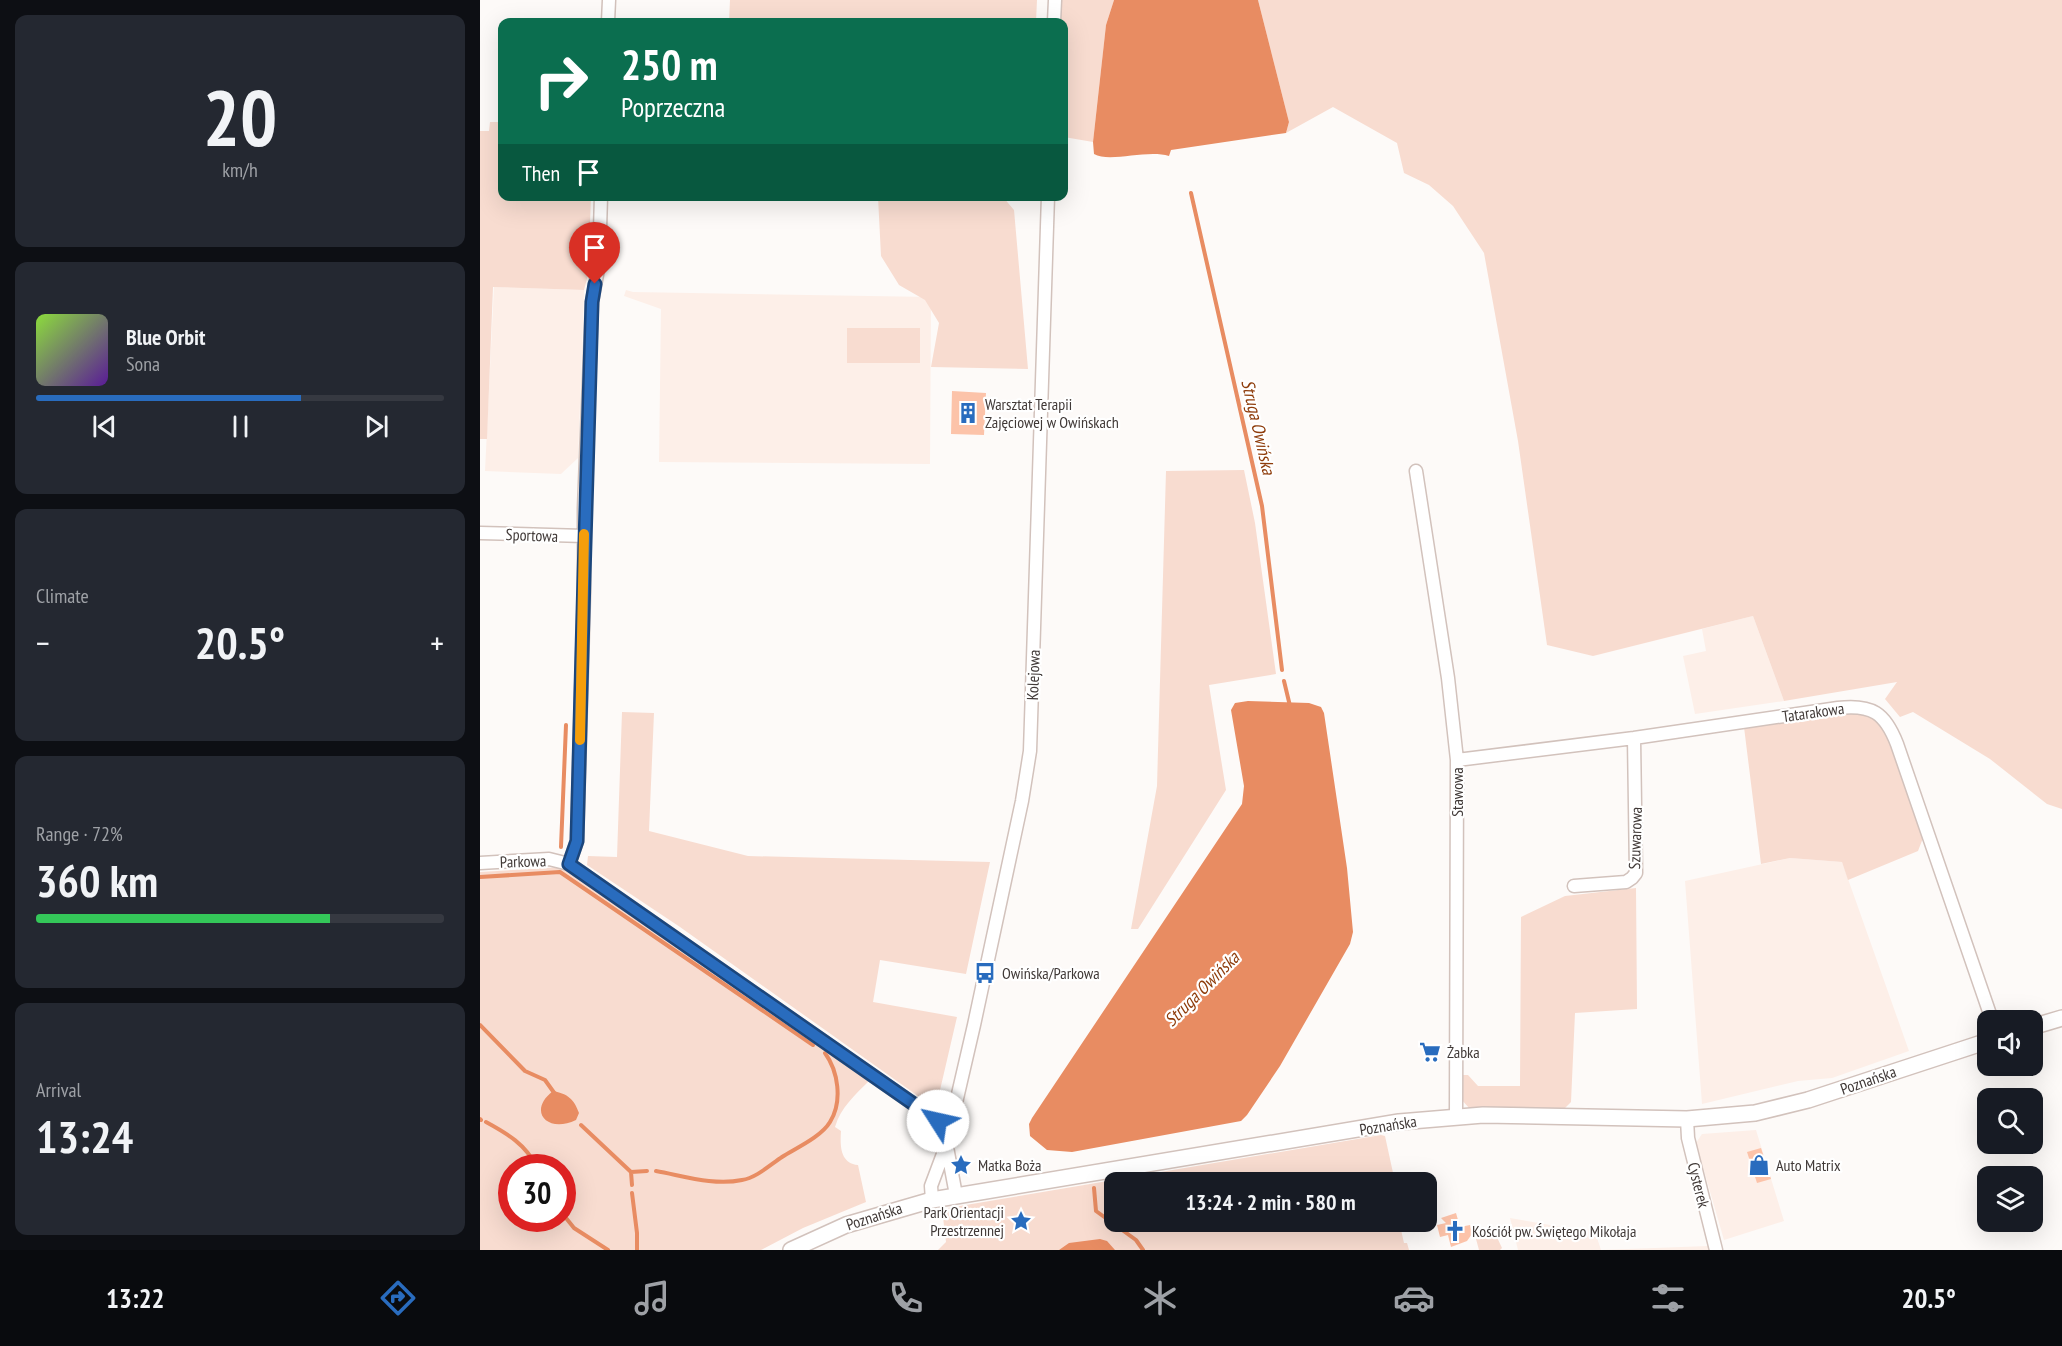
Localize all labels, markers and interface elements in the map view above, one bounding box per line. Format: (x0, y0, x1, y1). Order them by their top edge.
text: 250 m (621, 37, 718, 92)
icon: right (522, 42, 600, 120)
text: 20 (203, 67, 277, 168)
text: Poprzeczna (621, 90, 725, 124)
icon: arrive (572, 156, 605, 189)
text: km/h (222, 157, 258, 183)
text: Then (522, 159, 560, 187)
pin (569, 222, 620, 284)
icon: arrive (578, 231, 611, 264)
text: Blue Orbit (126, 323, 205, 351)
text: Sona (126, 351, 160, 377)
water label: Struga Owińska (1236, 377, 1281, 477)
place label: Warsztat Terapii Zajęciowej w Owińskach (985, 394, 1119, 432)
building icon: Warsztat Terapii Zajęciowej w Owińskach (956, 401, 980, 425)
icon: previous (88, 410, 121, 443)
icon: pause (224, 410, 257, 443)
icon: next (360, 410, 393, 443)
street label: Sportowa (505, 524, 559, 546)
text: Climate (36, 583, 89, 609)
text: 20.5° (195, 613, 285, 671)
text: − (36, 621, 50, 664)
text: + (430, 621, 444, 664)
street label: Kolejowa (1022, 649, 1044, 701)
street label: Tatarakowa (1781, 698, 1845, 726)
street label: Stawowa (1447, 767, 1467, 817)
street label: Szuwarowa (1624, 806, 1646, 870)
text: Range · 72% (36, 821, 123, 847)
street label: Parkowa (500, 850, 546, 872)
text: 360 km (36, 851, 158, 909)
water label: Struga Owińska (1159, 946, 1245, 1031)
bus stop icon: Owińska/Parkowa (973, 961, 997, 985)
place label: Owińska/Parkowa (1002, 963, 1100, 983)
map controls (1977, 1010, 2043, 1232)
button: sound (1977, 1010, 2043, 1076)
supermarket icon: Żabka (1418, 1040, 1442, 1064)
place label: Żabka (1447, 1042, 1480, 1062)
street label: Poznańska (1837, 1061, 1899, 1099)
text: Arrival (36, 1077, 81, 1103)
button: search (1977, 1088, 2043, 1154)
position arrow (906, 1089, 970, 1153)
text: 13:24 (36, 1107, 133, 1165)
street label: Poznańska (1358, 1111, 1418, 1139)
place icon: Matka Boża (949, 1153, 973, 1177)
shop icon: Auto Matrix (1747, 1153, 1771, 1177)
speed limit sign: 30 (498, 1154, 576, 1232)
place label: Matka Boża (978, 1155, 1041, 1175)
place label: Auto Matrix (1776, 1155, 1841, 1175)
street label: Cysterek (1684, 1160, 1714, 1211)
button: layers (1977, 1166, 2043, 1232)
text: 13:24 · 2 min · 580 m (1185, 1188, 1356, 1216)
street label: Poznańska (843, 1198, 905, 1234)
place label: Park Orientacji Przestrzennej (924, 1202, 1004, 1240)
place icon: Park Orientacji Przestrzennej (1009, 1209, 1033, 1233)
church icon: Kościół pw. Świętego Mikołaja (1443, 1219, 1467, 1243)
place label: Kościół pw. Świętego Mikołaja (1472, 1221, 1636, 1241)
icon: directions (377, 1277, 419, 1319)
icon: music (631, 1277, 673, 1319)
icon: phone (885, 1277, 927, 1319)
icon: climate (1139, 1277, 1181, 1319)
icon: car (1393, 1277, 1435, 1319)
icon: filters (1647, 1277, 1689, 1319)
text: 13:22 (106, 1281, 164, 1315)
text: 20.5° (1902, 1281, 1956, 1315)

